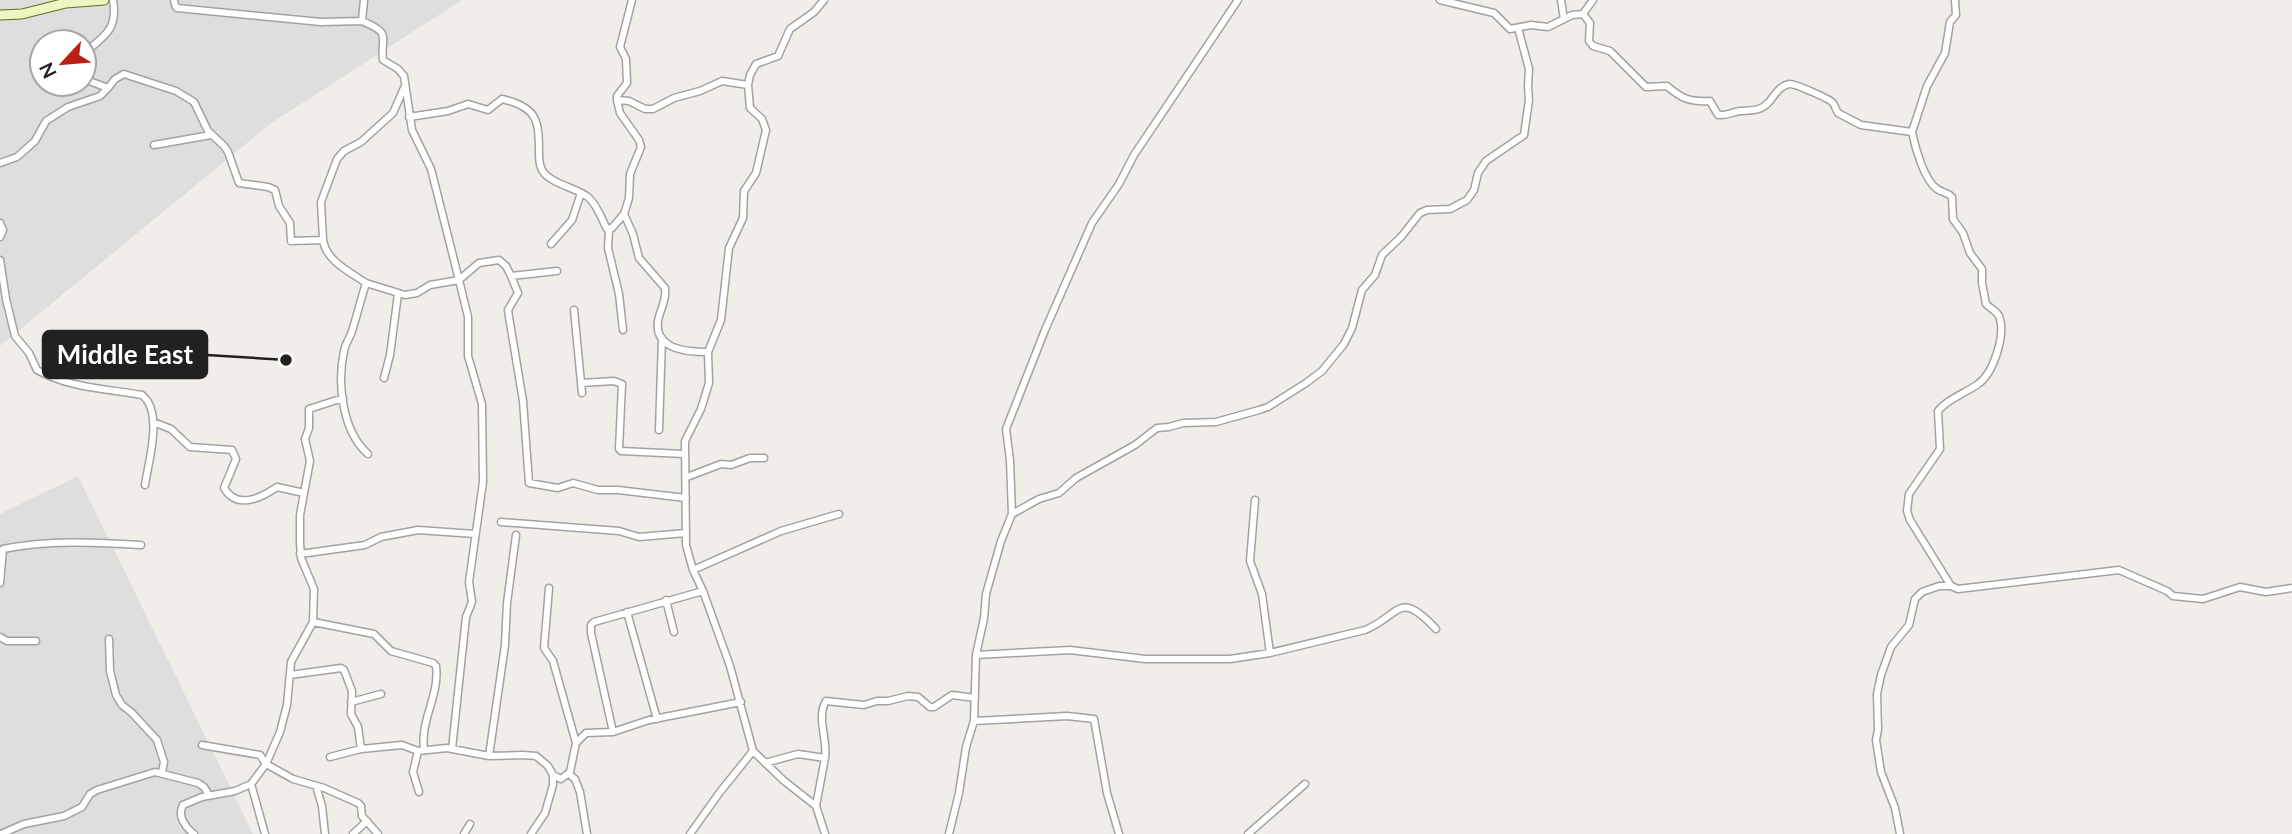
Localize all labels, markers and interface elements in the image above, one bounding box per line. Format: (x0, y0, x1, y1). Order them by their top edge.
north arrow (28, 28, 98, 98)
text: N (34, 59, 61, 82)
callout: Middle East (43, 331, 207, 378)
text: Middle East (57, 338, 193, 370)

